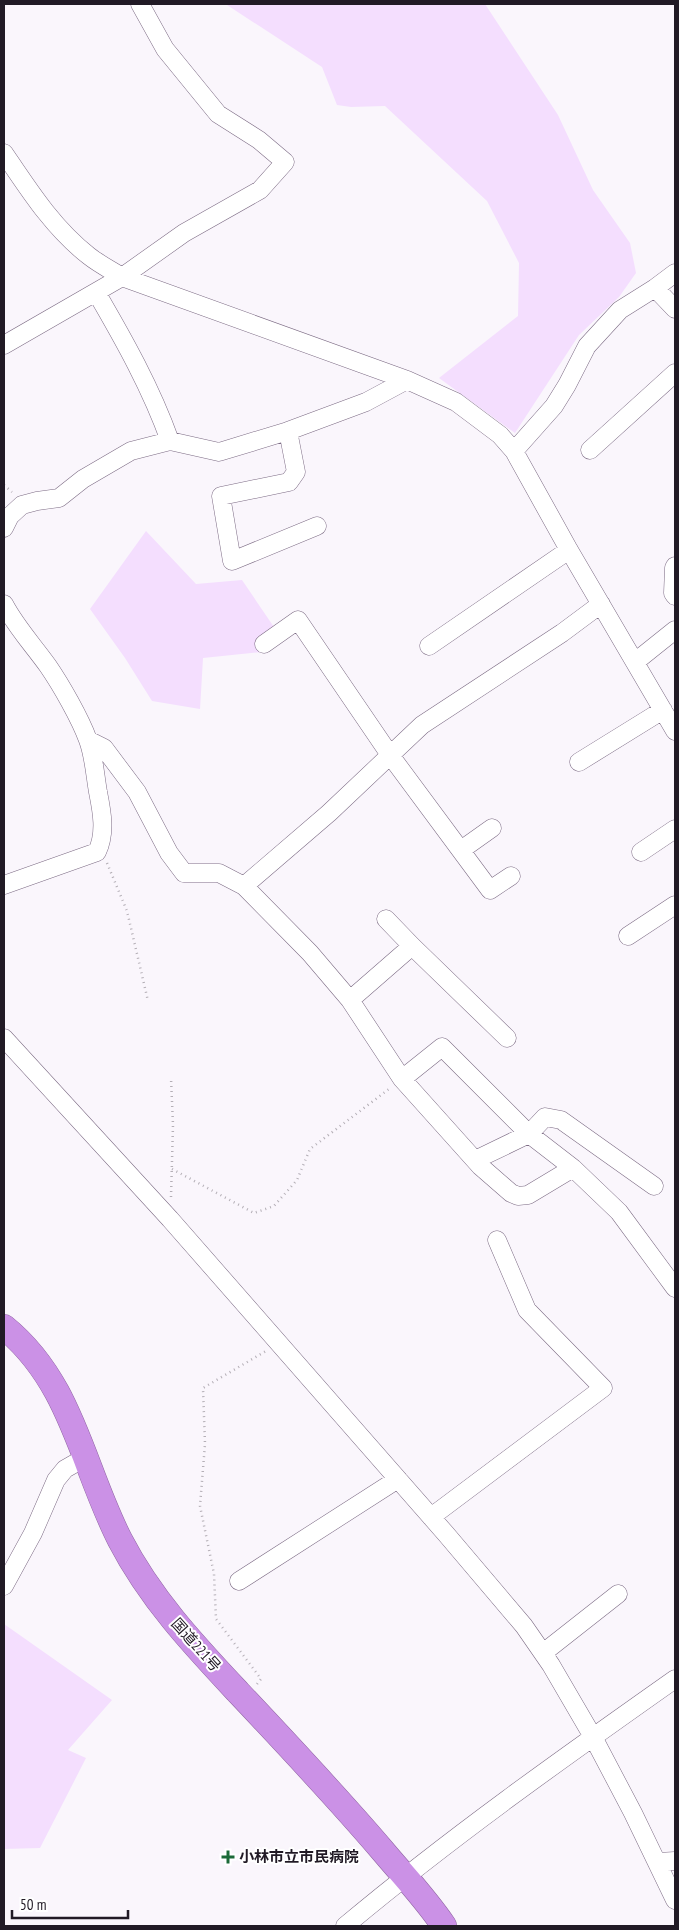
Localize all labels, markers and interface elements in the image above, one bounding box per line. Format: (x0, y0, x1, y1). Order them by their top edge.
street label: 国道221号 (167, 1614, 225, 1675)
place label: 小林市立市民病院 (239, 1847, 359, 1866)
marker: 小林市立市民病院 (221, 1850, 235, 1864)
scale bar (12, 1888, 129, 1920)
text: 50 m (20, 1895, 46, 1914)

